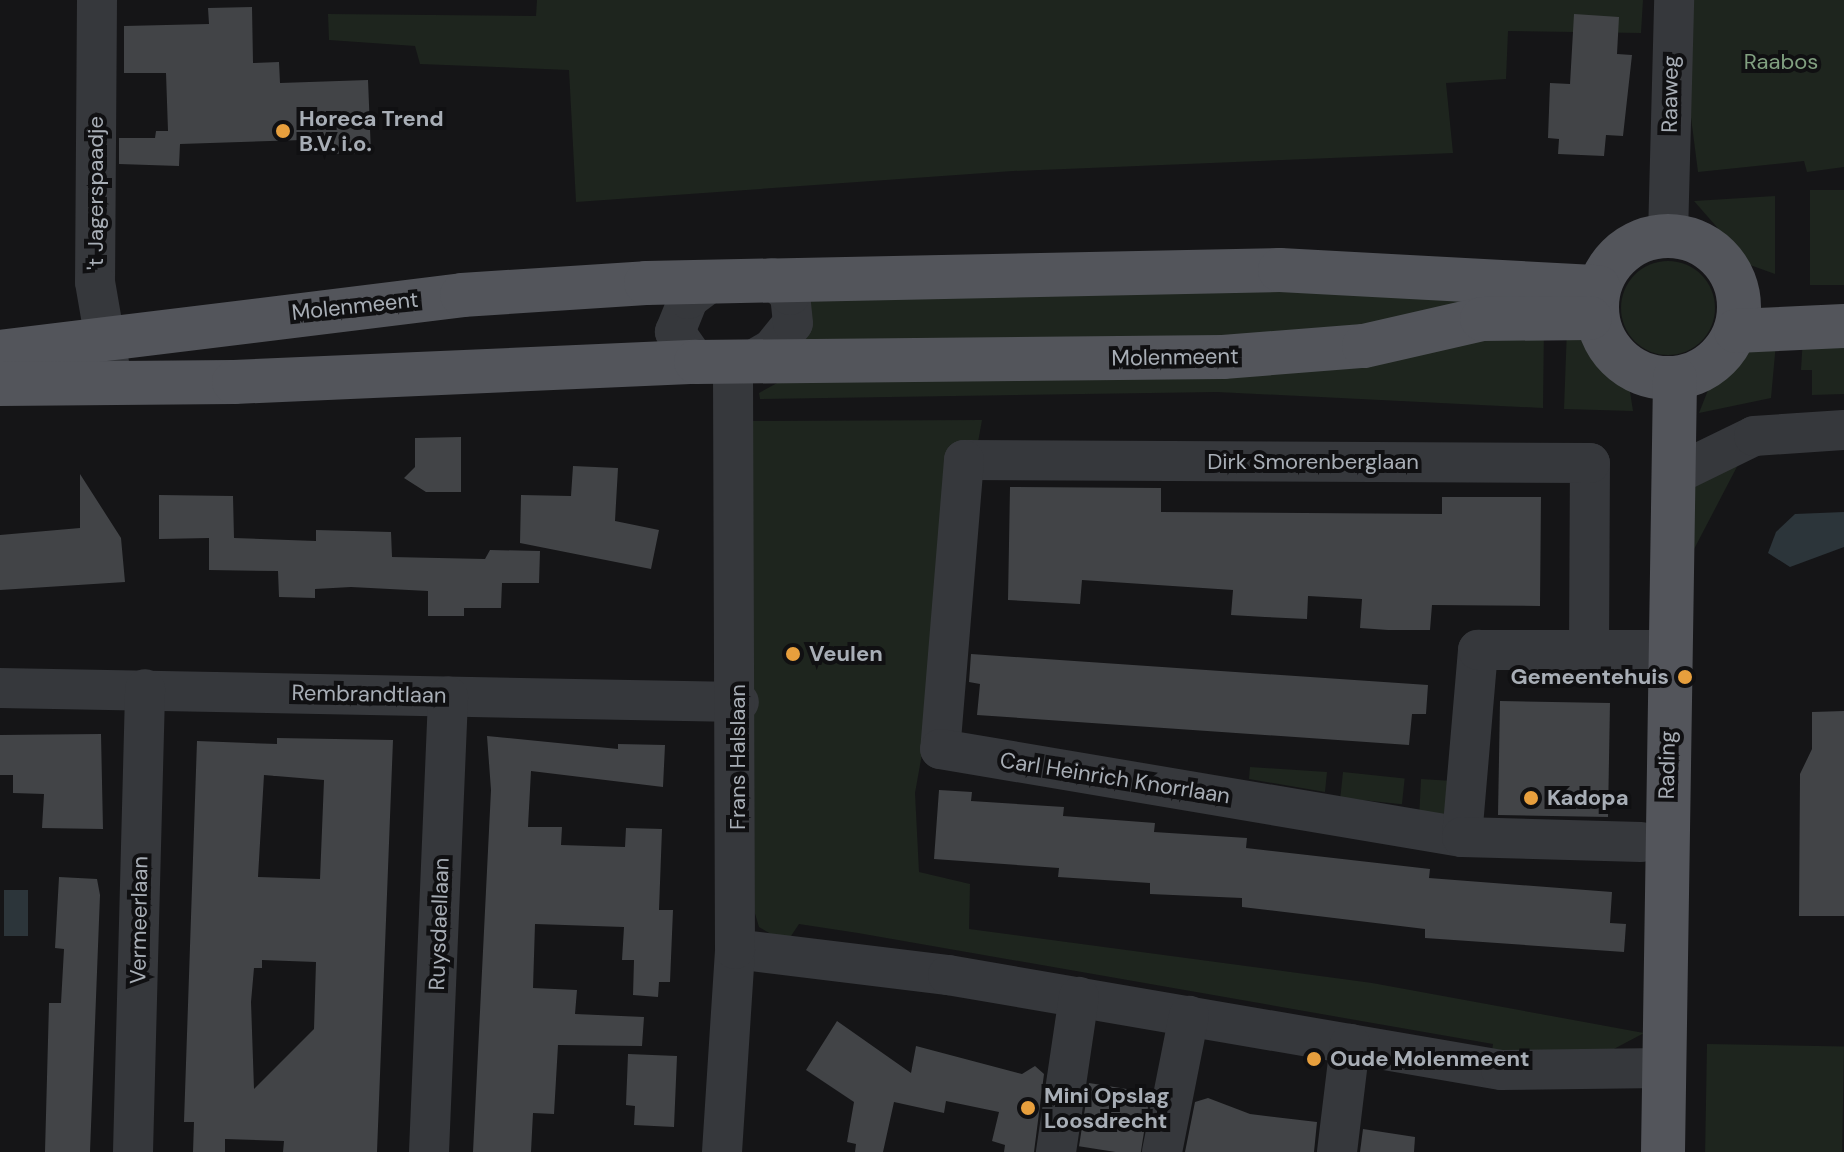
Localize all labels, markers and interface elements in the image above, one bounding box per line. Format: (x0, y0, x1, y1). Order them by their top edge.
park label: Raabos (1744, 49, 1818, 75)
street label: Raaweg (1656, 55, 1684, 133)
place label: Horeca Trend B.V. i.o. (299, 105, 444, 156)
street label: 't Jagerspaadje (83, 116, 109, 270)
marker: Horeca Trend B.V. i.o. (274, 122, 292, 140)
street label: Molenmeent (290, 286, 420, 326)
street label: Molenmeent (1111, 343, 1239, 371)
street label: Dirk Smorenberglaan (1207, 449, 1419, 475)
place label: Veulen (809, 641, 883, 667)
marker: Veulen (784, 645, 802, 663)
place label: Gemeentehuis (1511, 664, 1669, 690)
marker: Gemeentehuis (1676, 668, 1694, 686)
street label: Rembrandtlaan (291, 679, 447, 709)
street label: Frans Halslaan (725, 684, 751, 830)
street label: Rading (1653, 730, 1681, 800)
street label: Carl Heinrich Knorrlaan (998, 747, 1232, 809)
place label: Kadopa (1547, 785, 1629, 811)
marker: Kadopa (1522, 789, 1540, 807)
street label: Vermeerlaan (125, 856, 153, 984)
street label: Ruysdaellaan (423, 857, 455, 991)
place label: Oude Molenmeent (1330, 1046, 1530, 1072)
marker: Oude Molenmeent (1305, 1050, 1323, 1068)
place label: Mini Opslag Loosdrecht (1044, 1082, 1170, 1134)
marker: Mini Opslag Loosdrecht (1019, 1099, 1037, 1117)

